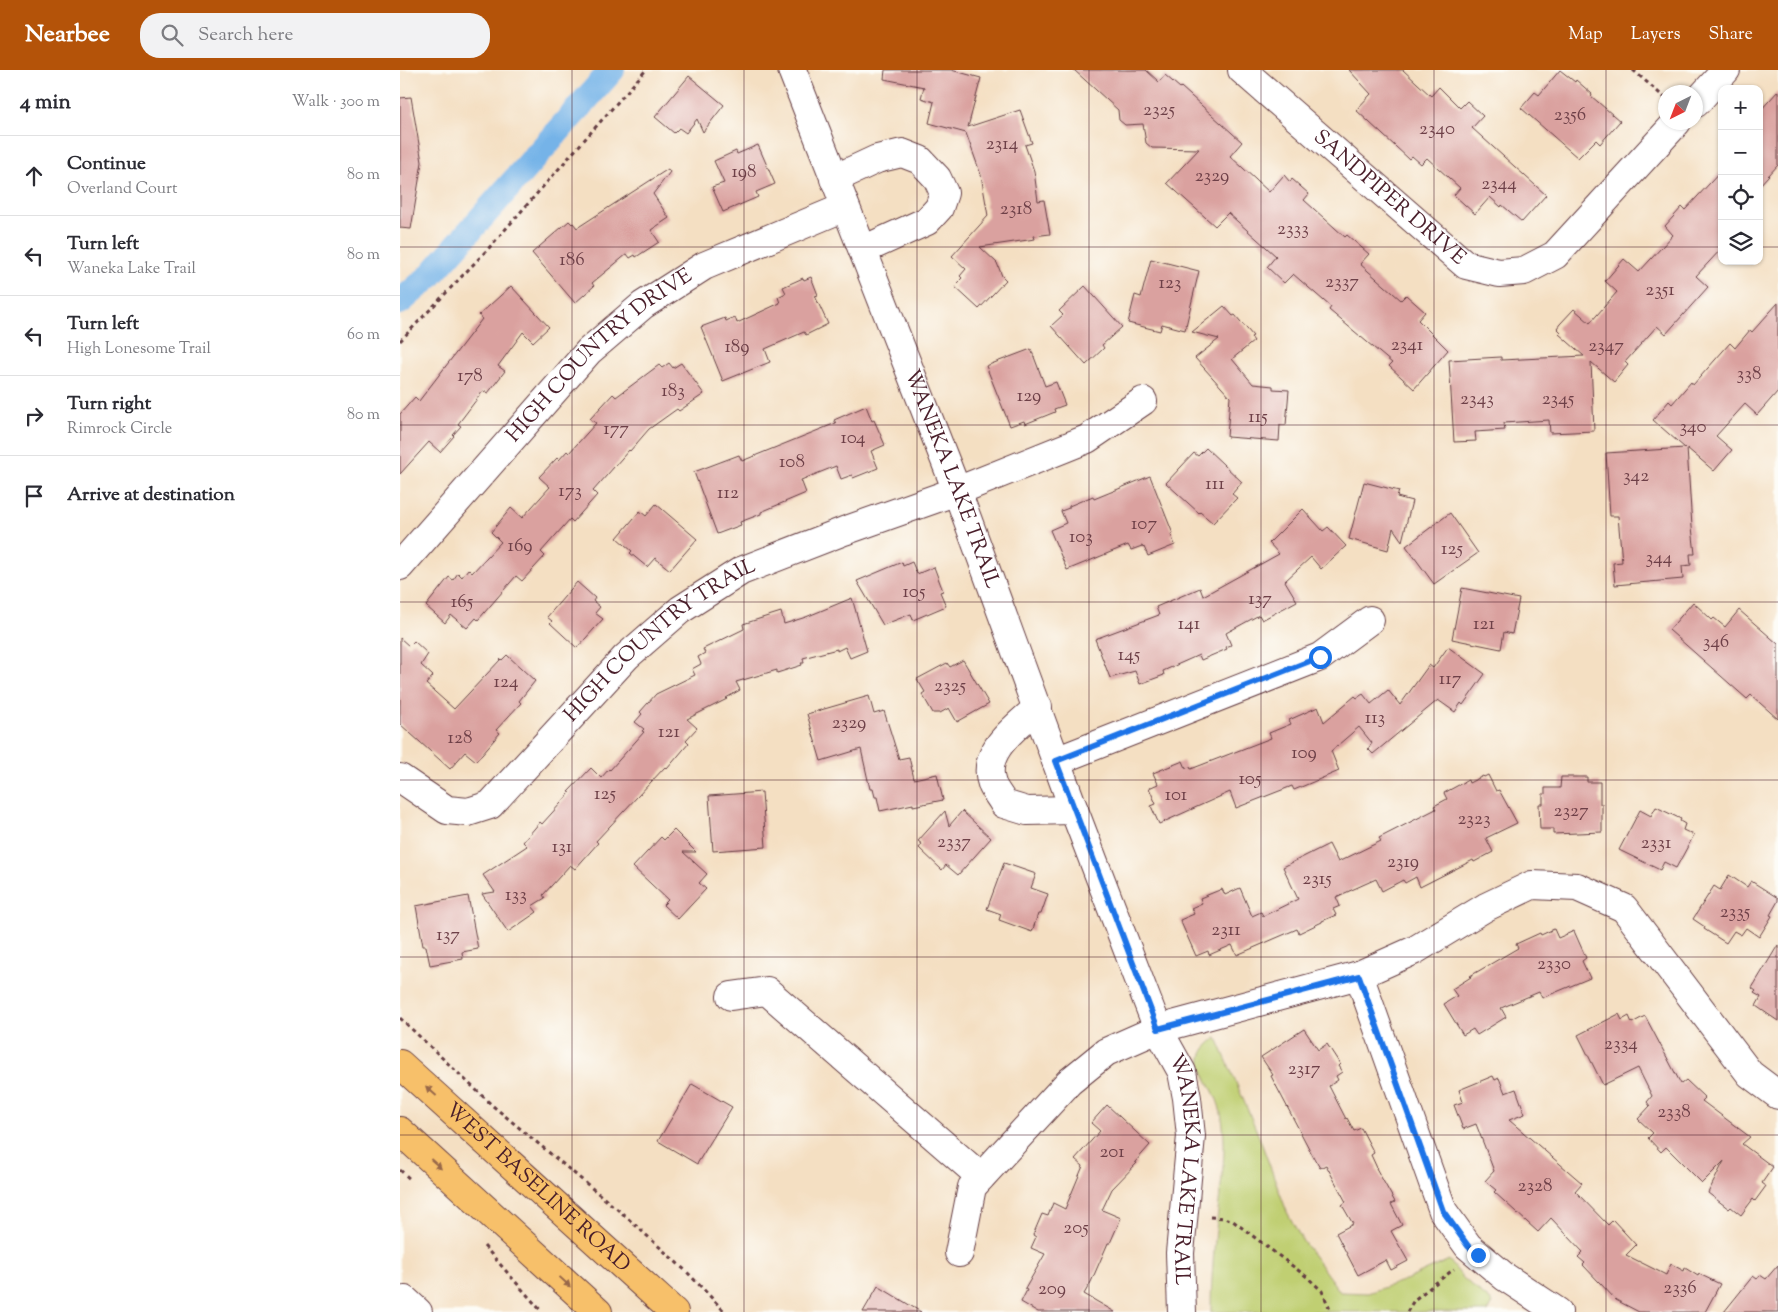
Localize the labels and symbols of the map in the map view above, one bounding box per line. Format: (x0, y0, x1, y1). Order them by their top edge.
north arrow (1658, 85, 1703, 130)
house number: 2325 (1143, 97, 1175, 124)
house number: 2356 (1554, 102, 1586, 129)
house number: 2340 (1419, 116, 1455, 143)
street label: SANDPIPER DRIVE (1306, 123, 1472, 273)
house number: 2314 (986, 131, 1019, 158)
house number: 198 (731, 159, 757, 186)
house number: 2329 (1195, 163, 1229, 190)
house number: 2344 (1481, 171, 1517, 198)
house number: 2318 (1000, 196, 1032, 223)
house number: 2333 (1277, 216, 1309, 243)
house number: 186 (559, 247, 585, 274)
street label: HIGH COUNTRY DRIVE (500, 262, 699, 449)
house number: 2337 (1325, 269, 1359, 296)
house number: 123 (1158, 270, 1182, 297)
house number: 2351 (1645, 277, 1675, 304)
house number: 2341 (1391, 332, 1424, 359)
house number: 2347 (1588, 333, 1624, 360)
house number: 189 (724, 334, 750, 361)
house number: 338 (1737, 361, 1761, 388)
house number: 178 (457, 363, 483, 390)
street label: WANEKA LAKE TRAIL (896, 365, 1007, 593)
house number: 183 (661, 378, 685, 405)
house number: 129 (1017, 383, 1041, 410)
house number: 2343 (1460, 386, 1494, 413)
house number: 2345 (1542, 386, 1575, 413)
house number: 115 (1248, 404, 1268, 431)
house number: 340 (1679, 414, 1707, 441)
house number: 177 (603, 416, 629, 443)
house number: 104 (841, 425, 866, 452)
house number: 108 (779, 449, 805, 476)
house number: 342 (1623, 463, 1649, 490)
house number: 111 (1205, 471, 1225, 498)
house number: 173 (558, 478, 582, 505)
house number: 112 (717, 480, 739, 507)
house number: 107 (1131, 511, 1157, 538)
house number: 103 (1069, 524, 1093, 551)
house number: 169 (507, 533, 533, 560)
house number: 125 (1441, 536, 1463, 563)
house number: 344 (1646, 545, 1673, 572)
street label: HIGH COUNTRY TRAIL (558, 552, 760, 730)
house number: 105 (903, 579, 926, 606)
house number: 137 (1248, 586, 1272, 613)
house number: 165 (451, 589, 474, 616)
house number: 141 (1178, 611, 1201, 638)
house number: 121 (1473, 611, 1495, 638)
house number: 346 (1703, 629, 1729, 656)
house number: 145 (1118, 642, 1141, 669)
route start (1309, 646, 1332, 669)
house number: 117 (1439, 666, 1462, 693)
house number: 124 (494, 669, 519, 696)
house number: 2325 (934, 673, 966, 700)
house number: 113 (1365, 705, 1385, 732)
house number: 2329 (832, 710, 866, 737)
house number: 121 (658, 719, 680, 746)
house number: 128 (448, 725, 472, 752)
house number: 109 (1291, 740, 1317, 767)
house number: 105 (1239, 766, 1262, 793)
house number: 125 (594, 781, 616, 808)
house number: 101 (1165, 782, 1188, 809)
house number: 2327 (1554, 798, 1589, 825)
house number: 2323 (1457, 806, 1491, 833)
house number: 2337 (937, 829, 971, 856)
house number: 2331 (1641, 830, 1672, 857)
house number: 131 (552, 834, 573, 861)
house number: 2319 (1387, 849, 1419, 876)
house number: 2315 (1302, 866, 1332, 893)
house number: 133 (505, 882, 527, 909)
house number: 2335 (1720, 899, 1751, 926)
house number: 2311 (1211, 917, 1241, 944)
house number: 137 (436, 922, 460, 949)
house number: 2330 (1537, 951, 1571, 978)
house number: 2334 (1604, 1031, 1638, 1058)
street label: WANEKA LAKE TRAIL (1160, 1049, 1206, 1286)
house number: 2317 (1288, 1056, 1321, 1083)
one-way arrow (425, 1085, 437, 1097)
street label: WEST BASELINE ROAD (438, 1096, 637, 1280)
house number: 2338 (1657, 1099, 1691, 1126)
house number: 201 (1099, 1139, 1125, 1166)
one-way arrow (430, 1158, 442, 1170)
house number: 2328 (1518, 1173, 1552, 1200)
house number: 205 (1063, 1215, 1089, 1242)
route end (1467, 1244, 1490, 1267)
house number: 2336 (1663, 1275, 1697, 1302)
one-way arrow (559, 1276, 571, 1288)
house number: 209 (1038, 1276, 1066, 1303)

